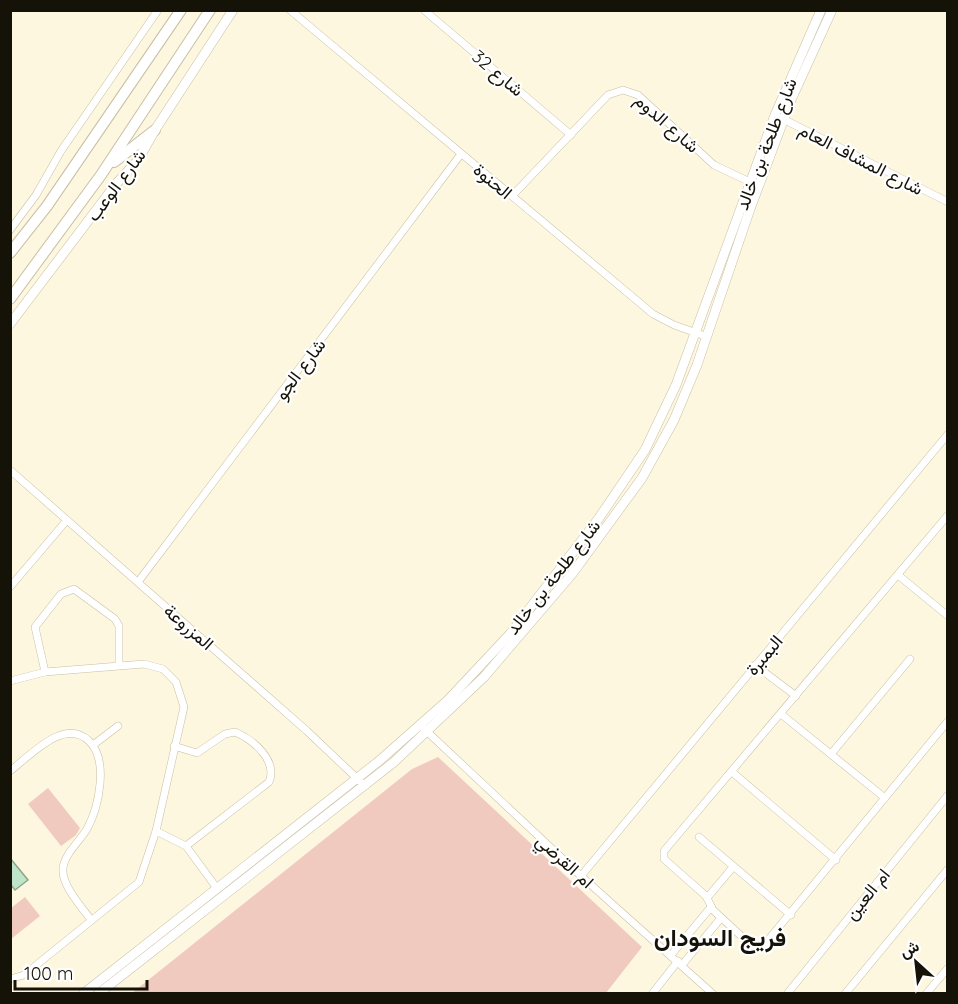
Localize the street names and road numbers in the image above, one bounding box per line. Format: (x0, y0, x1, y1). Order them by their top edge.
street label: شارع 32 (467, 45, 529, 102)
street label: شارع طلحة بن خالد (730, 75, 803, 214)
street label: شارع الدوم (629, 88, 704, 158)
street label: شارع المشاف العام (795, 118, 927, 201)
street label: شارع الوعب (81, 144, 151, 226)
street label: الحنوة (469, 158, 517, 204)
street label: شارع الجو (270, 334, 331, 405)
street label: شارع طلحة بن خالد (501, 515, 606, 640)
street label: المزروعة (159, 599, 219, 655)
street label: البمبرة (740, 630, 788, 680)
street label: ام القرضي (528, 829, 599, 896)
street label: ام العين (839, 864, 895, 925)

